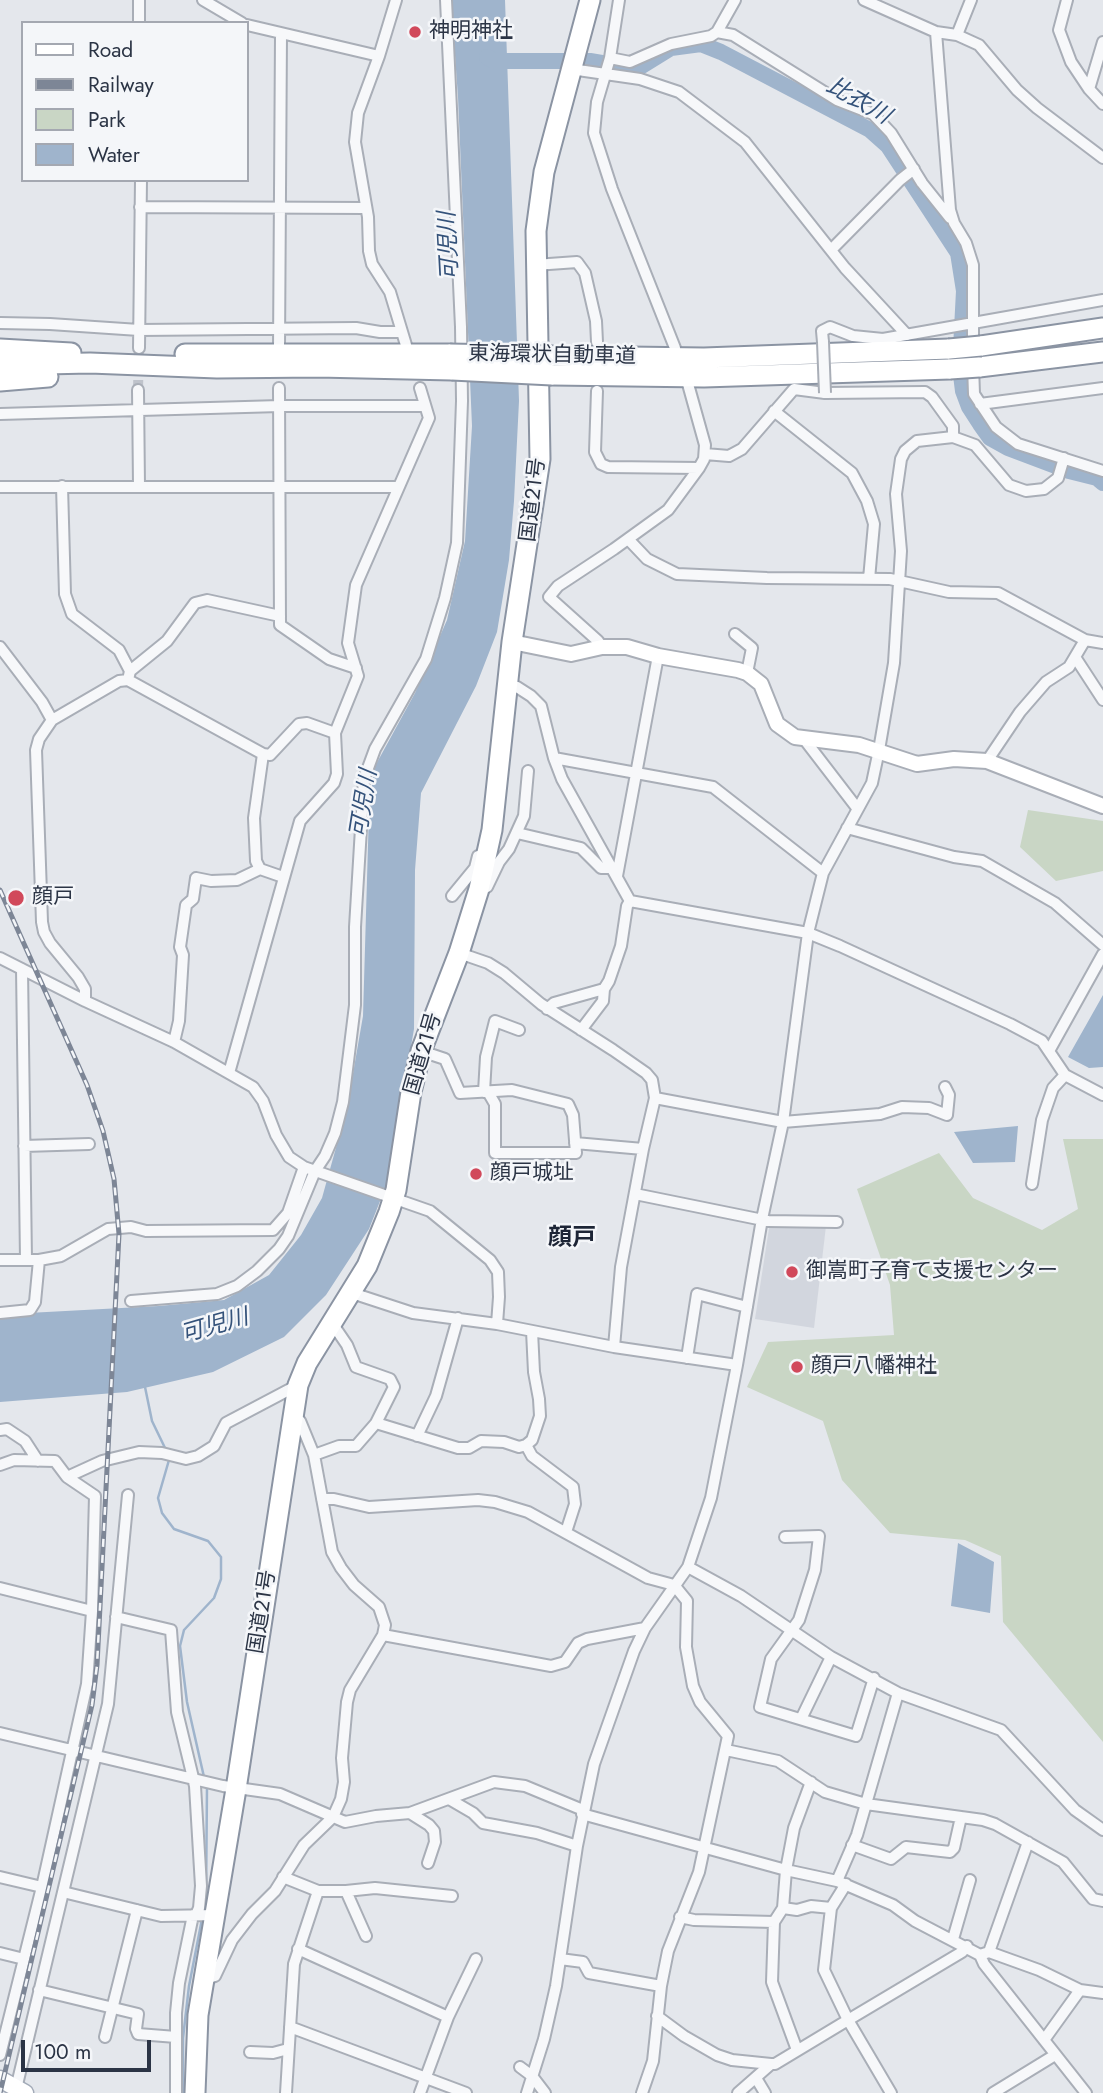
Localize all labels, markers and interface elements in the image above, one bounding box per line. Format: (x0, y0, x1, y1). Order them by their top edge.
place label: 神明神社 (429, 19, 513, 45)
legend (21, 21, 248, 182)
marker: 神明神社 (407, 24, 423, 40)
text: Road (88, 35, 133, 65)
text: Railway (88, 70, 154, 100)
water label: 比衣川 (821, 73, 895, 131)
text: Park (88, 105, 125, 135)
text: Water (88, 140, 140, 170)
water label: 可児川 (434, 211, 466, 281)
street label: 東海環状自動車道 (468, 342, 636, 370)
street label: 国道21号 (516, 457, 552, 543)
water label: 可児川 (346, 768, 384, 840)
place label: 顔戸 (32, 885, 74, 911)
marker: 顔戸 (6, 888, 26, 908)
street label: 国道21号 (400, 1010, 448, 1098)
place label: 顔戸城址 (490, 1161, 574, 1187)
marker: 顔戸城址 (468, 1166, 484, 1182)
district label: 顔戸 (548, 1225, 596, 1253)
place label: 御嵩町子育て支援センター (806, 1259, 1058, 1285)
marker: 御嵩町子育て支援センター (784, 1264, 800, 1280)
water label: 可児川 (178, 1304, 252, 1350)
place label: 顔戸八幡神社 (811, 1354, 937, 1380)
marker: 顔戸八幡神社 (789, 1359, 805, 1375)
street label: 国道21号 (244, 1568, 282, 1656)
scale bar (24, 2026, 154, 2070)
text: 100 m (34, 2037, 91, 2067)

